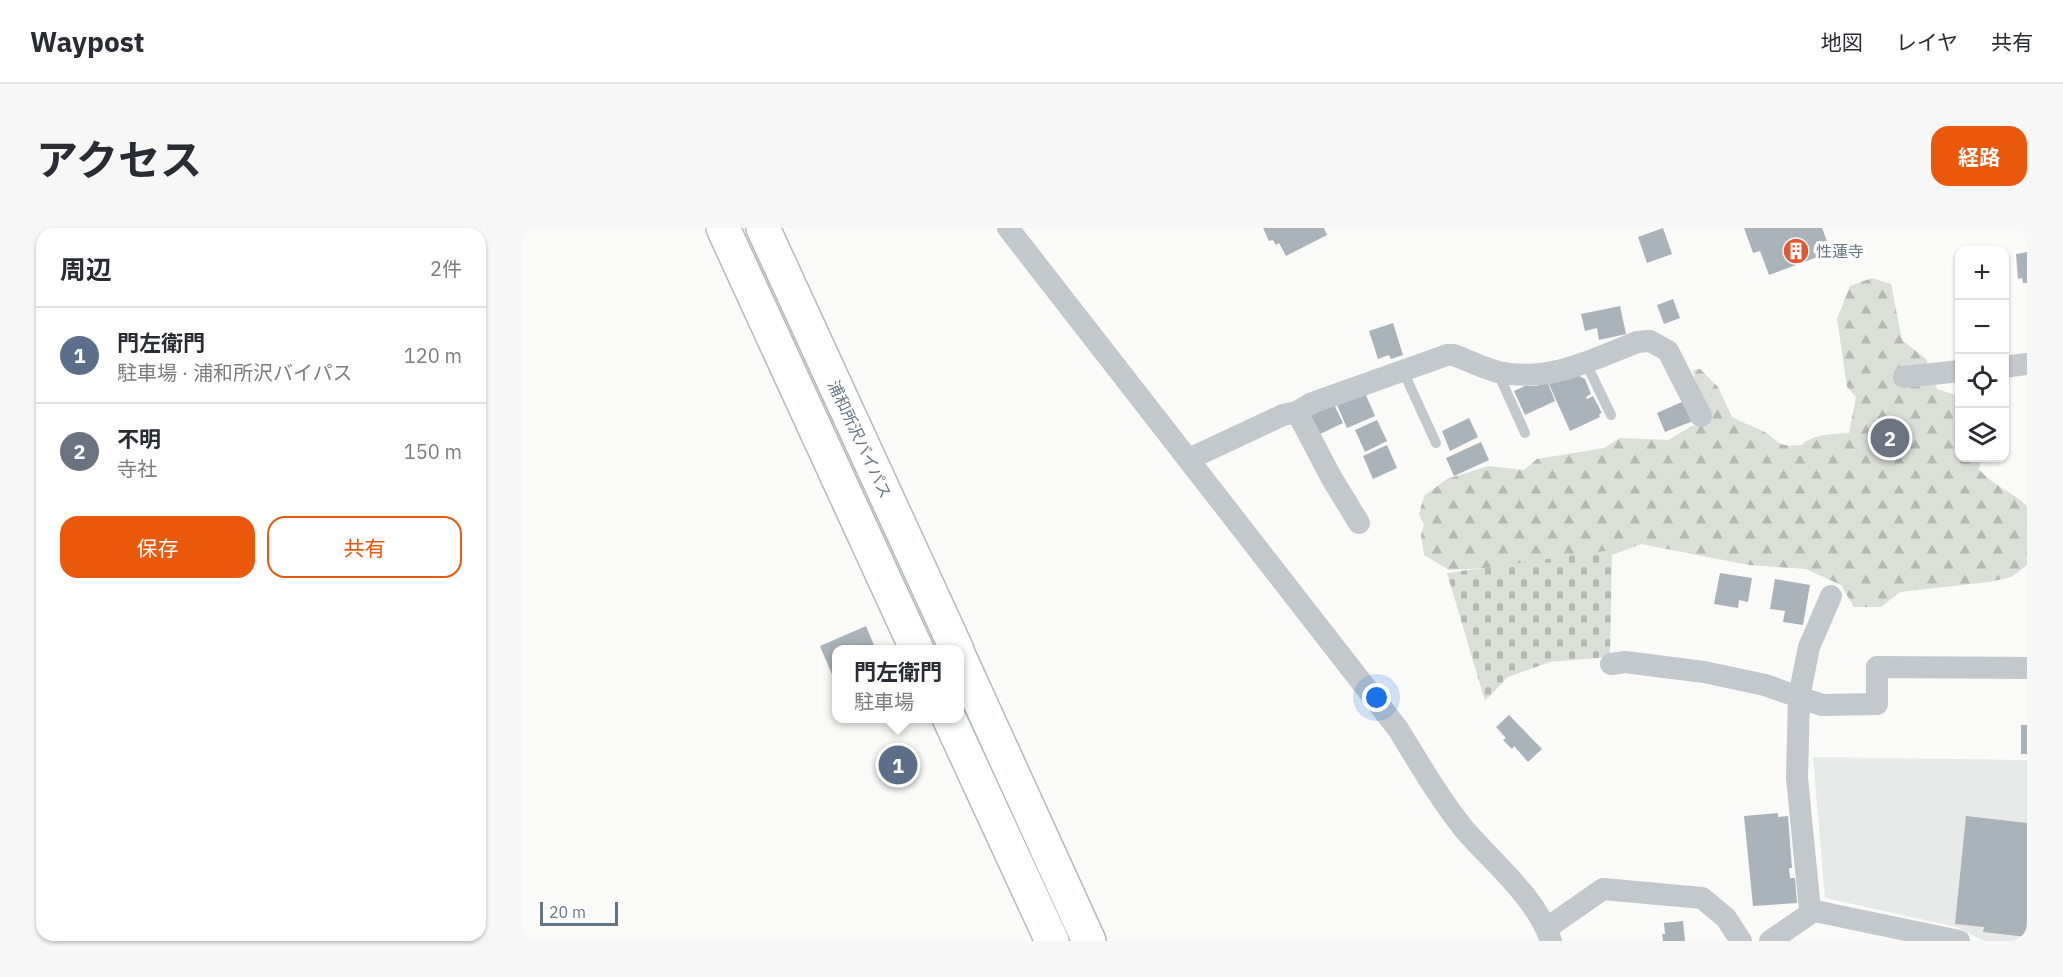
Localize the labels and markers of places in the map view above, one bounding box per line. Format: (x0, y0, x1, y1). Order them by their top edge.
building icon: 性蓮寺 (1781, 236, 1811, 266)
place label: 性蓮寺 (1816, 241, 1864, 261)
pin: 2 (1870, 416, 1910, 460)
pin: 1 (878, 742, 917, 788)

